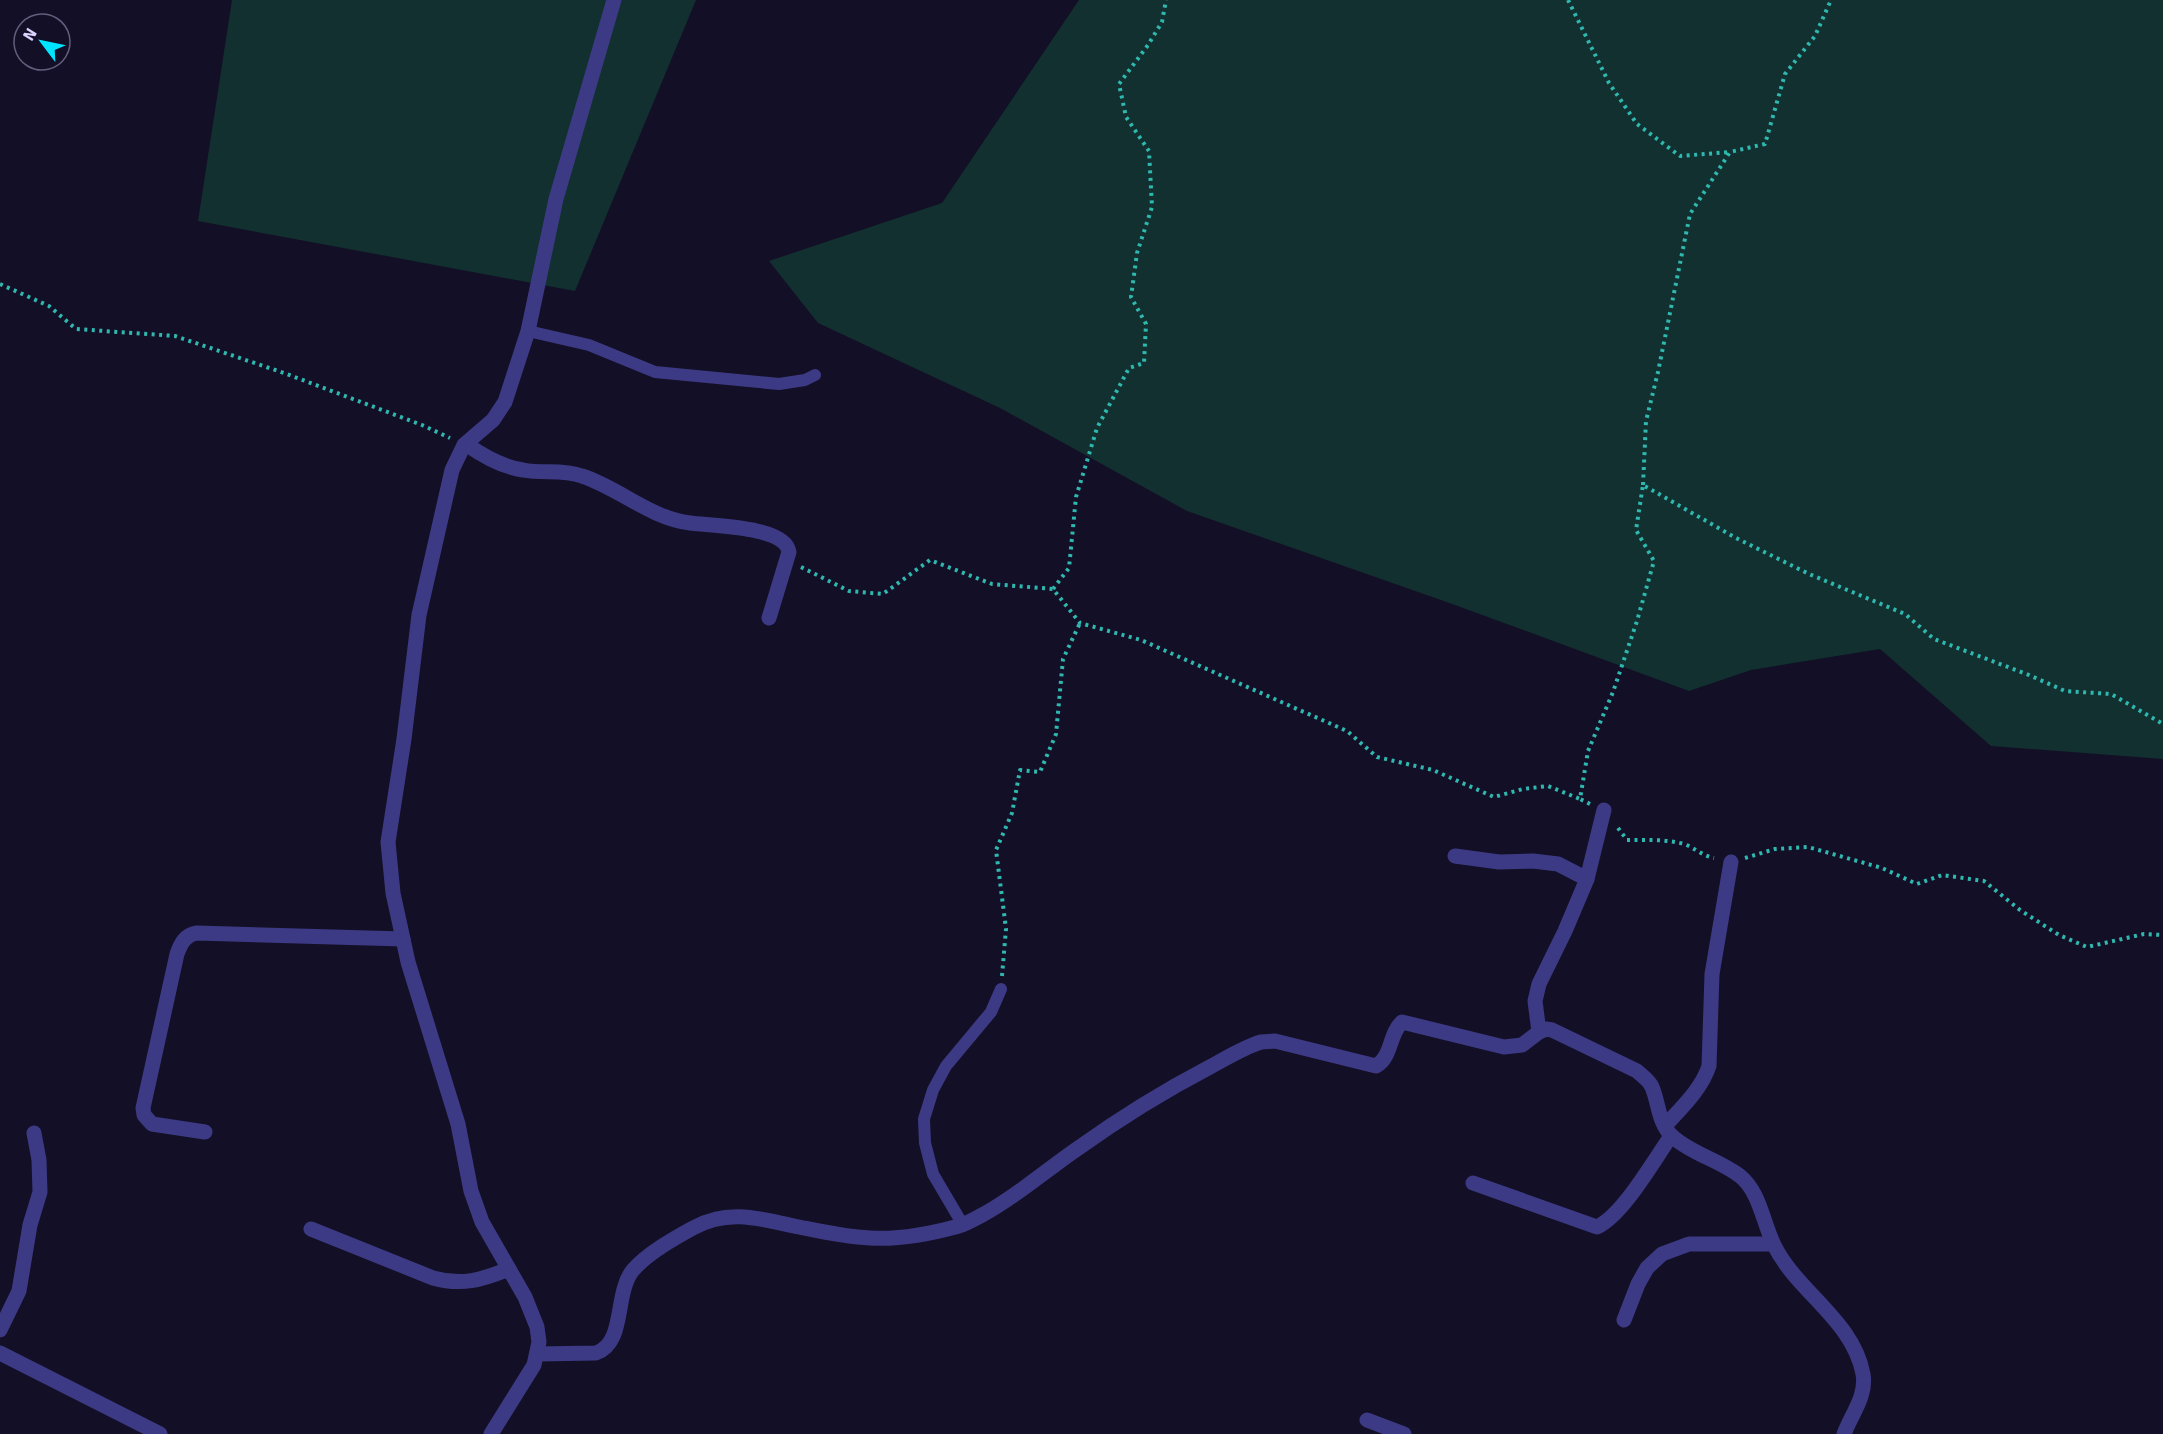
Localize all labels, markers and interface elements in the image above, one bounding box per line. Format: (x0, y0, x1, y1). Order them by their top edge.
north arrow (12, 12, 72, 72)
text: N (19, 25, 42, 45)

